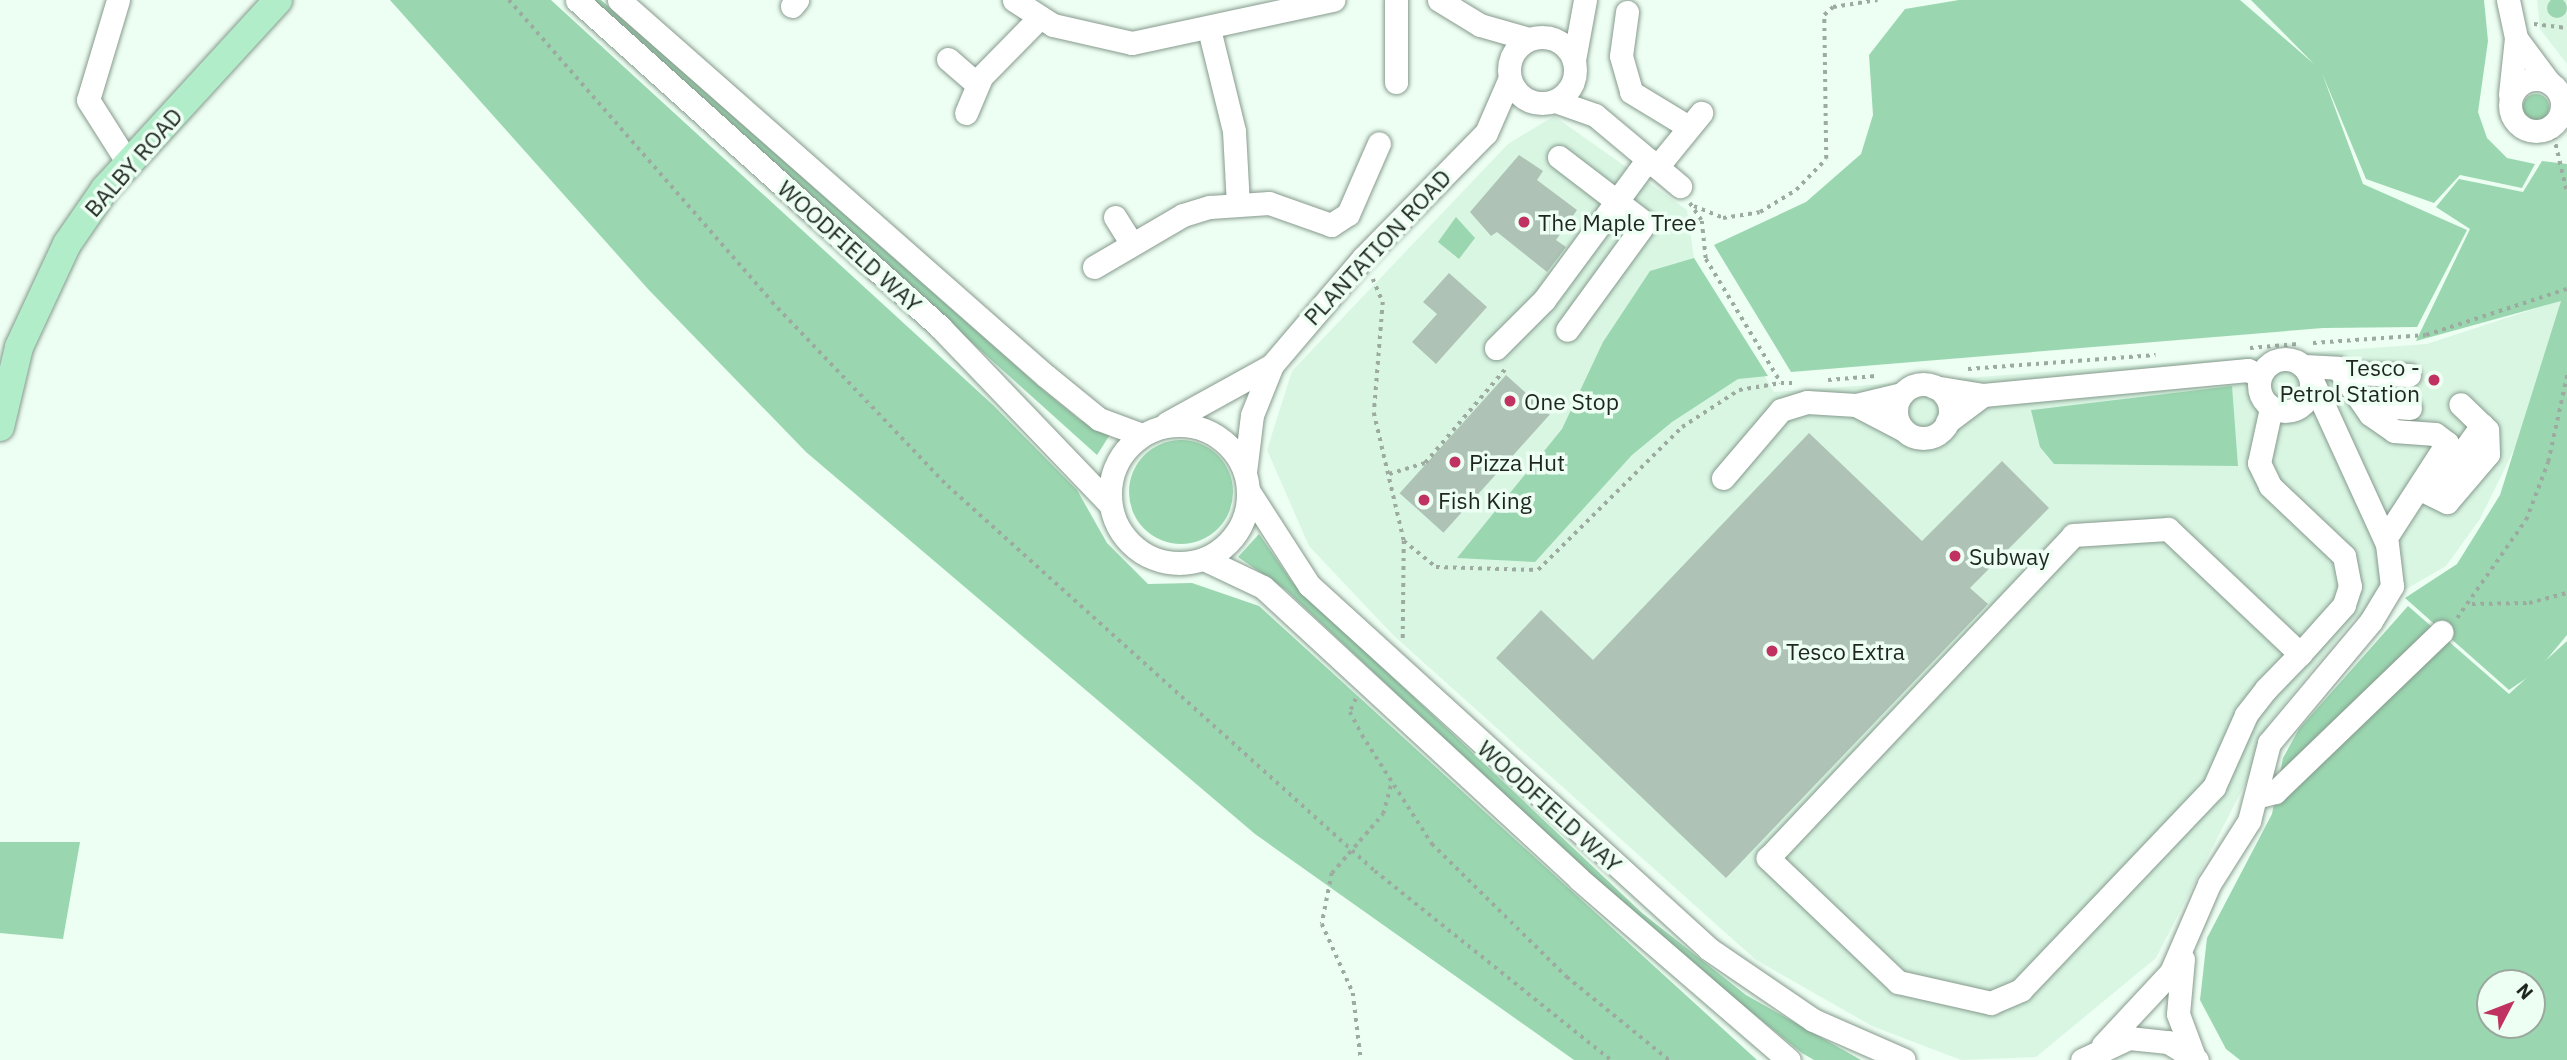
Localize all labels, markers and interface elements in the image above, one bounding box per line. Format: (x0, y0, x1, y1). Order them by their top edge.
street label: BALBY ROAD (78, 102, 188, 222)
street label: PLANTATION ROAD (1298, 164, 1456, 330)
street label: WOODFIELD WAY (772, 174, 928, 318)
place label: The Maple Tree (1538, 208, 1697, 236)
marker: The Maple Tree (1516, 214, 1532, 230)
place label: Tesco - Petrol Station (2279, 353, 2420, 407)
marker: Tesco - Petrol Station (2426, 372, 2442, 388)
place label: One Stop (1524, 387, 1619, 415)
marker: One Stop (1502, 393, 1518, 409)
place label: Pizza Hut (1469, 448, 1565, 476)
marker: Pizza Hut (1447, 454, 1463, 470)
place label: Fish King (1438, 486, 1532, 514)
marker: Fish King (1416, 492, 1432, 508)
place label: Subway (1969, 542, 2050, 570)
marker: Subway (1947, 548, 1963, 564)
place label: Tesco Extra (1786, 637, 1905, 665)
marker: Tesco Extra (1764, 643, 1780, 659)
street label: WOODFIELD WAY (1472, 734, 1628, 878)
north arrow (2476, 969, 2546, 1039)
text: N (2512, 978, 2539, 1004)

